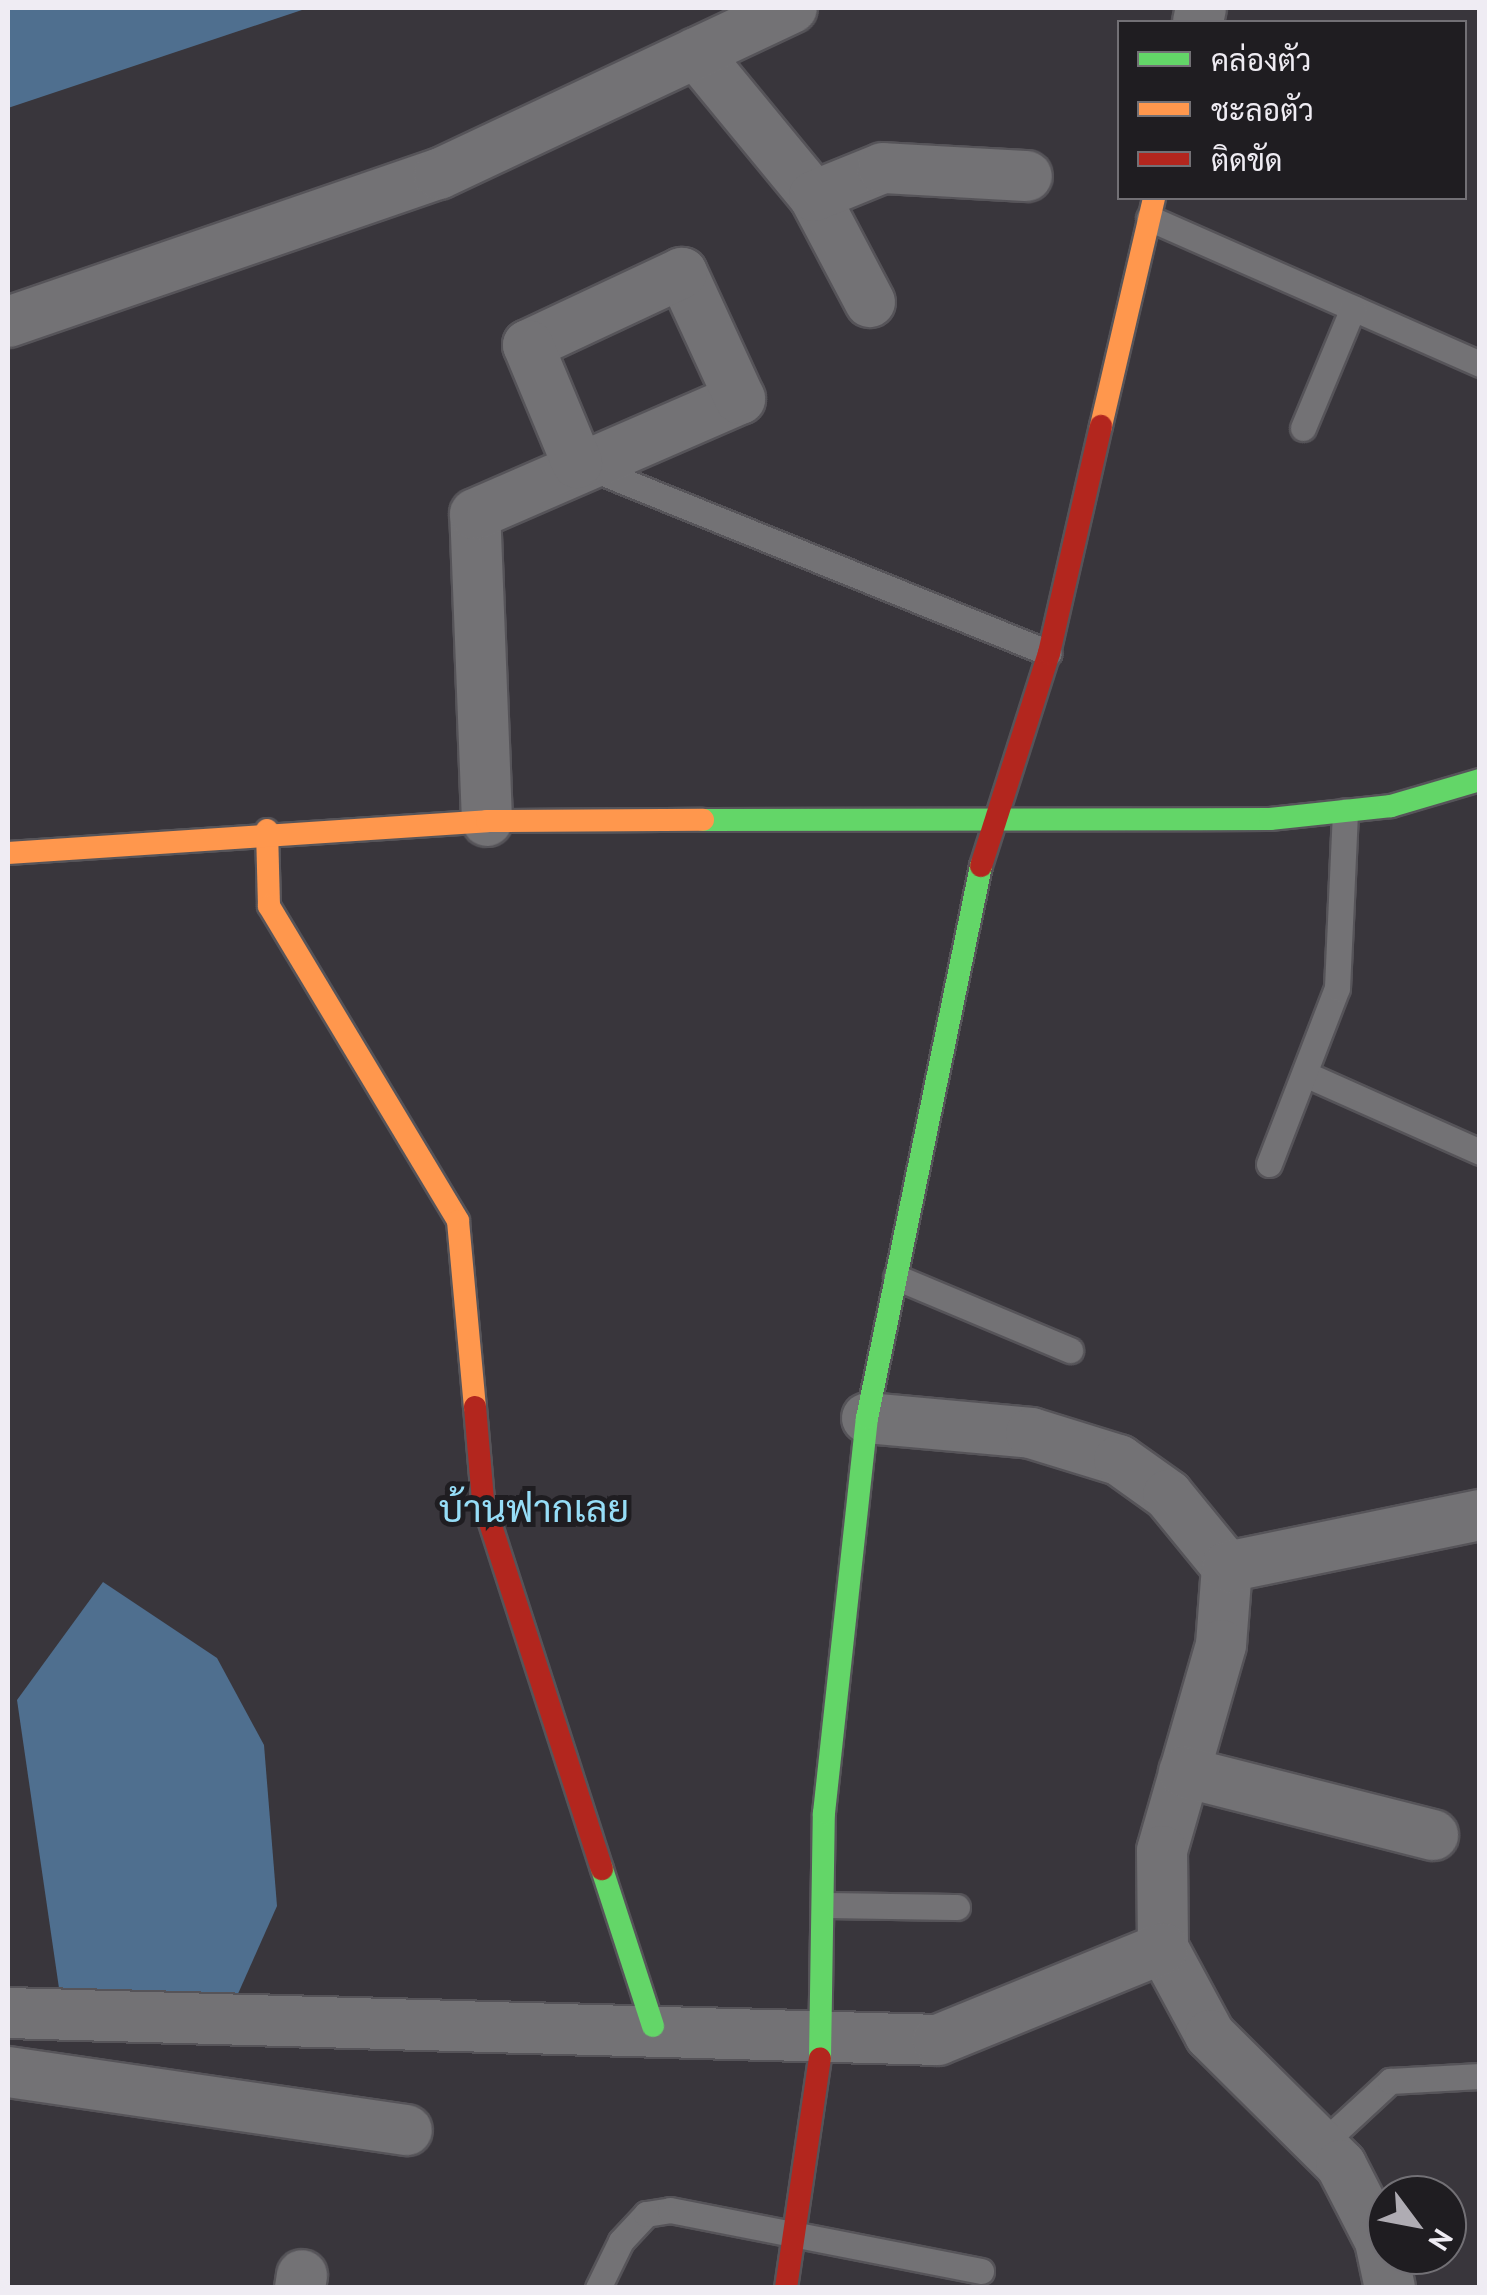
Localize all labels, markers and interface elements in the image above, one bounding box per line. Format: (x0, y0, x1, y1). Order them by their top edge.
legend (1117, 20, 1467, 200)
text: คล่องตัว (1211, 40, 1311, 79)
text: ชะลอตัว (1211, 90, 1314, 129)
text: ติดขัด (1211, 140, 1283, 179)
district label: บ้านฟากเลย (439, 1485, 629, 1531)
north arrow (1367, 2175, 1467, 2275)
text: N (1421, 2222, 1462, 2258)

